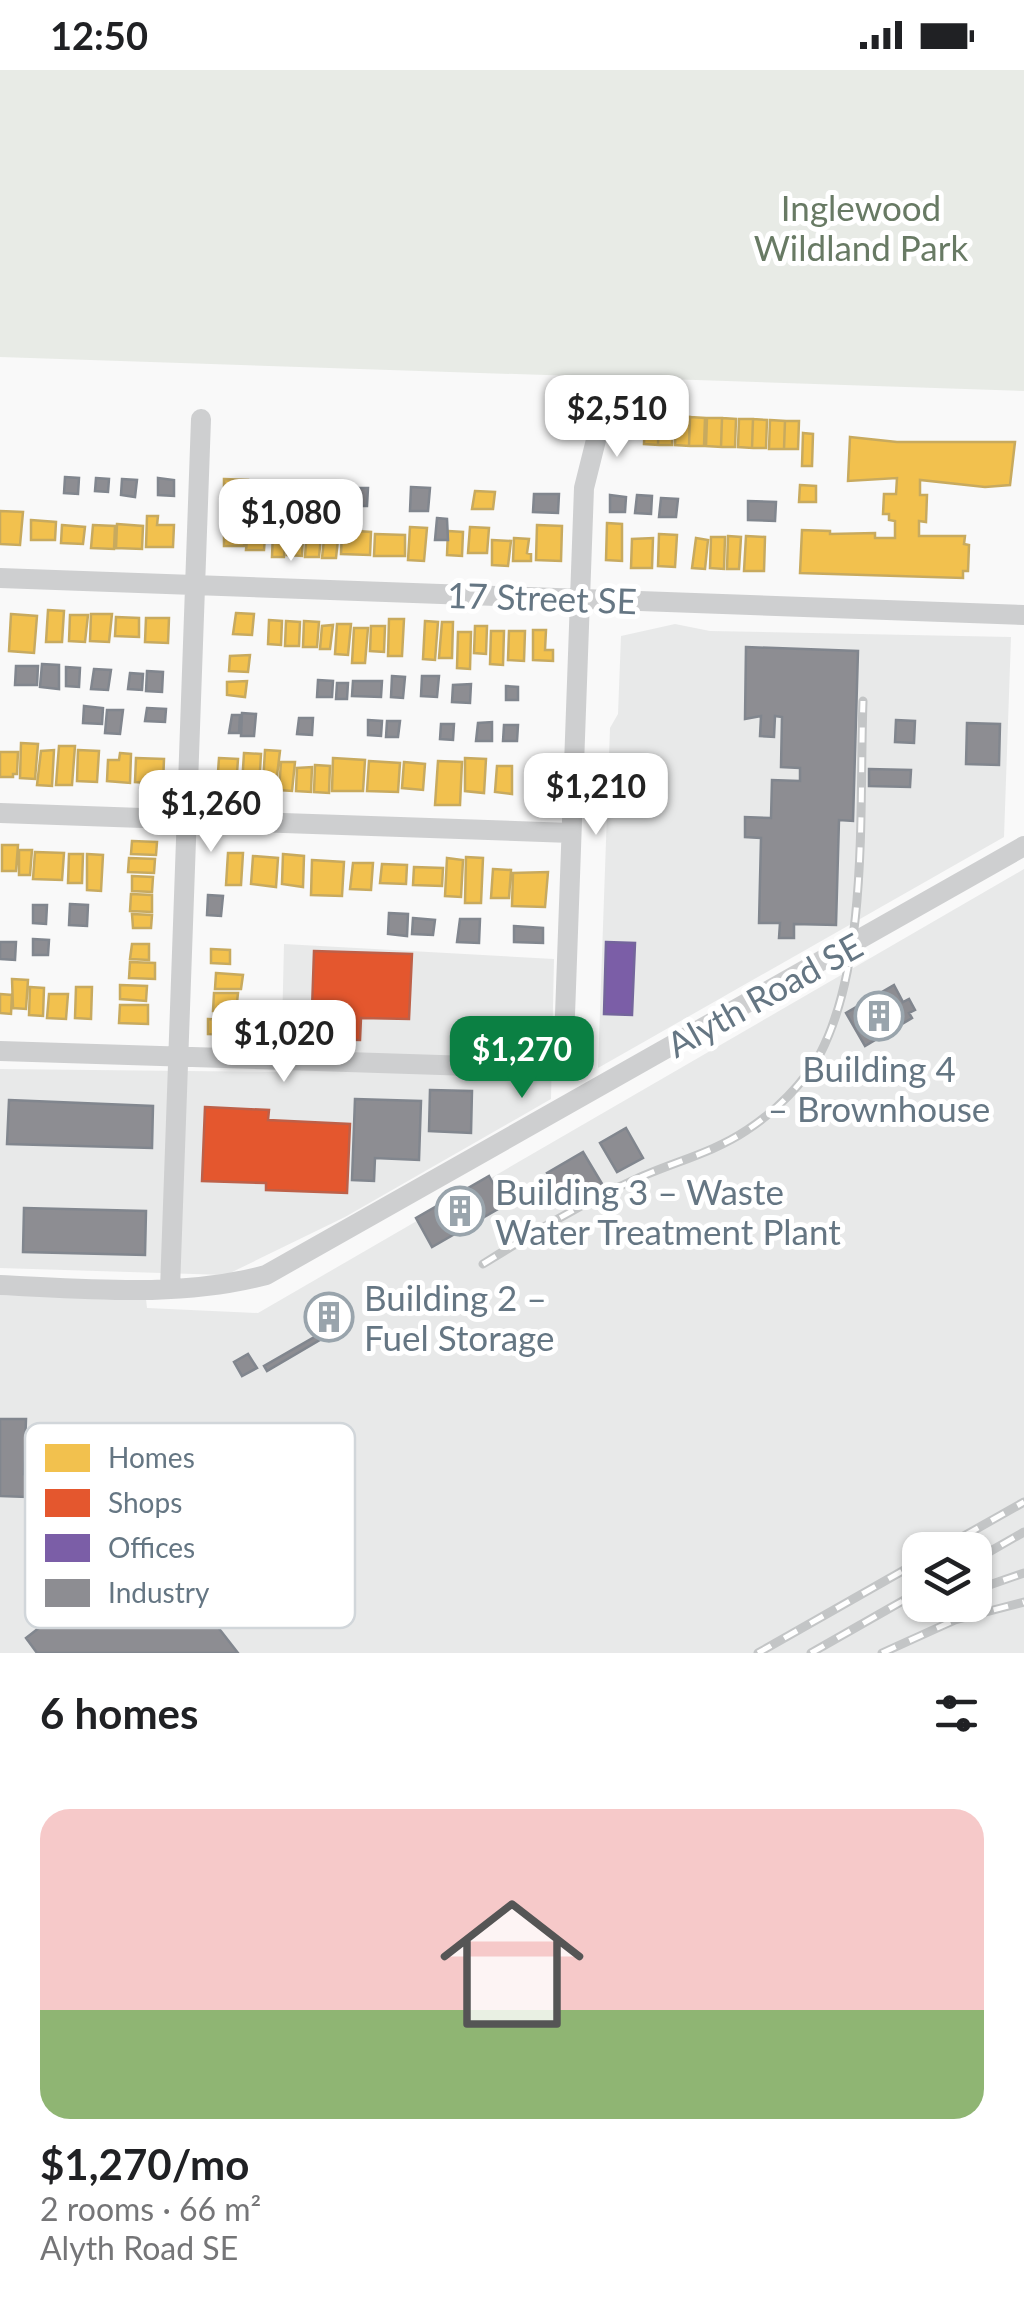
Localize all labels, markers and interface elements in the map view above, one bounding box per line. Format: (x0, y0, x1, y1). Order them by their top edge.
text: 12:50 (50, 12, 148, 58)
park label: Inglewood Wildland Park (754, 186, 968, 268)
pin: $2,510 (536, 375, 698, 460)
text: $2,510 (567, 388, 667, 427)
pin: $1,080 (210, 479, 372, 564)
text: $1,080 (241, 492, 341, 531)
street label: 17 Street SE (446, 573, 638, 621)
pin: $1,210 (515, 753, 677, 838)
text: $1,210 (546, 766, 646, 805)
pin: $1,260 (130, 770, 292, 855)
text: $1,260 (161, 783, 261, 822)
street label: Alyth Road SE (659, 923, 869, 1065)
building icon: Building 4 – Brownhouse (853, 990, 905, 1042)
pin: $1,020 (203, 1000, 365, 1085)
text: $1,020 (234, 1013, 334, 1052)
pin: $1,270 (441, 1016, 603, 1101)
text: $1,270 (472, 1029, 572, 1068)
place label: Building 4 – Brownhouse (768, 1047, 990, 1129)
place label: Building 3 – Waste Water Treatment Plant (495, 1170, 841, 1252)
building icon: Building 3 – Waste Water Treatment Plant (434, 1185, 486, 1237)
place label: Building 2 – Fuel Storage (364, 1276, 554, 1358)
building icon: Building 2 – Fuel Storage (303, 1291, 355, 1343)
legend (25, 1423, 355, 1628)
text: Homes (108, 1440, 195, 1474)
text: Shops (108, 1485, 182, 1519)
text: Offices (108, 1530, 195, 1564)
map controls (902, 1532, 992, 1622)
button: layers (902, 1532, 992, 1622)
text: Industry (108, 1575, 210, 1609)
icon: filters (929, 1686, 984, 1741)
text: 6 homes (40, 1688, 198, 1738)
icon: home (422, 1874, 602, 2054)
text: $1,270/mo (40, 2139, 249, 2189)
text: 2 rooms · 66 m² (40, 2189, 261, 2228)
text: Alyth Road SE (40, 2228, 238, 2267)

